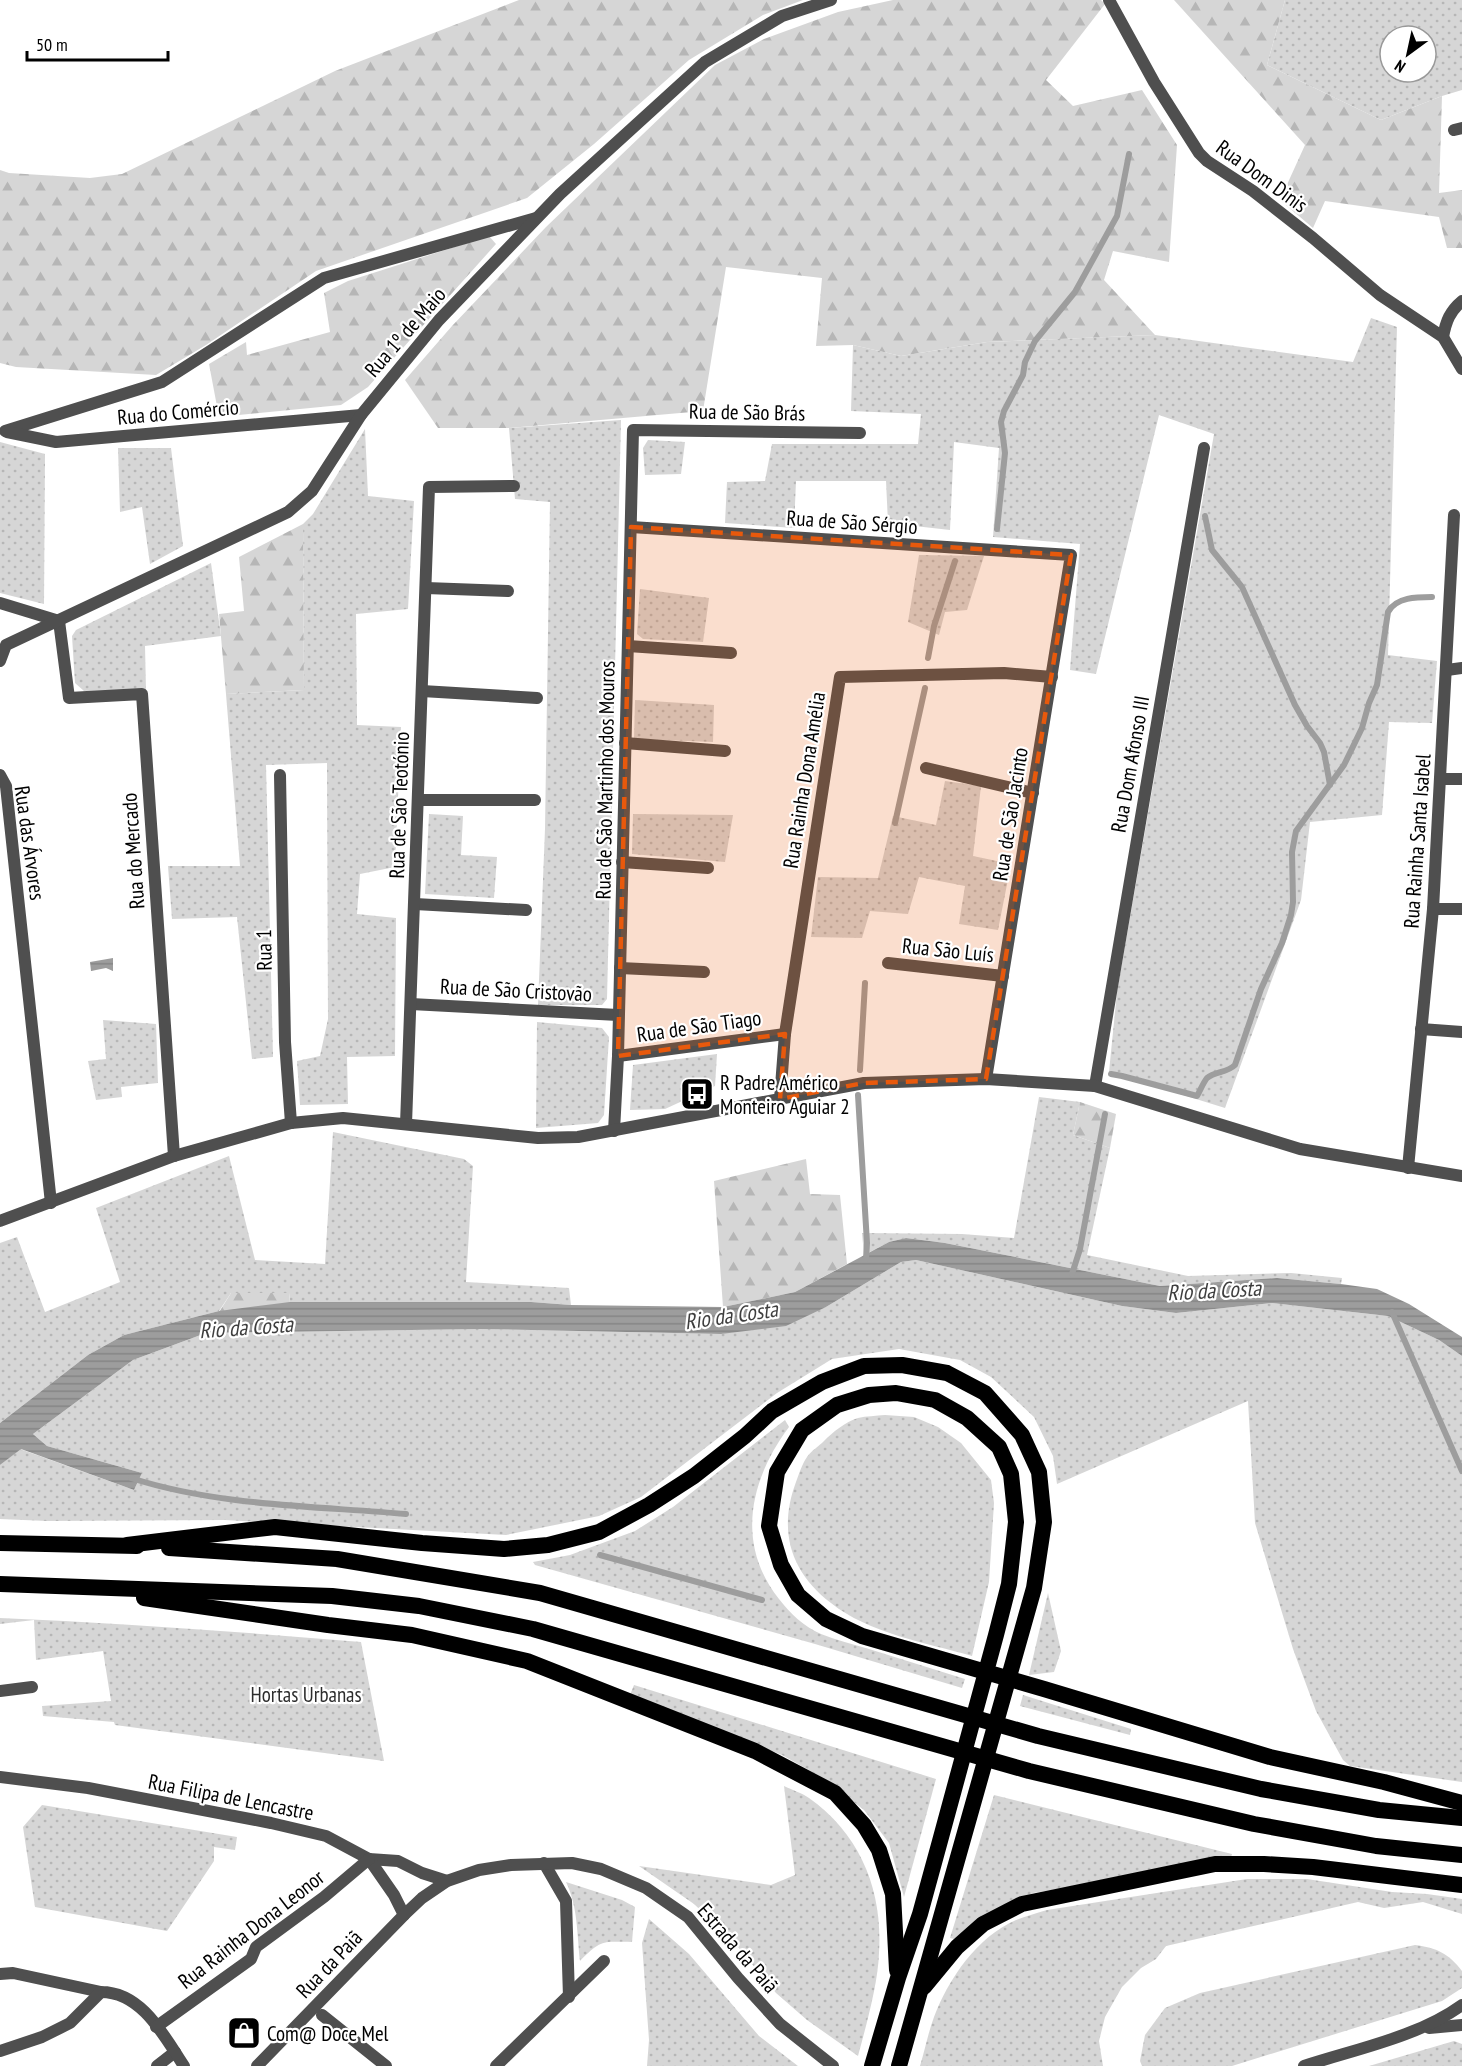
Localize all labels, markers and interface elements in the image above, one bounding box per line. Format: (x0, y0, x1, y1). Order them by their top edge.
scale bar (27, 24, 168, 62)
north arrow (1378, 24, 1438, 84)
text: 50 m (36, 33, 68, 56)
text: N (1391, 56, 1409, 77)
street label: Rua Dom Dinis (1211, 134, 1313, 218)
street label: Rua 1º de Maio (359, 281, 451, 383)
street label: Rua do Comércio (116, 393, 240, 431)
street label: Rua de São Brás (689, 397, 805, 427)
street label: Rua de São Sérgio (786, 504, 918, 540)
street label: Rua de São Martinho dos Mouros (589, 660, 621, 900)
street label: Rua Rainha Dona Amélia (777, 690, 831, 870)
street label: Rua Dom Afonso III (1105, 693, 1155, 835)
street label: Rua de São Teotónio (383, 731, 415, 879)
street label: Rua de São Jacinto (986, 745, 1034, 883)
street label: Rua Rainha Santa Isabel (1397, 753, 1437, 929)
street label: Rua das Árvores (9, 784, 51, 902)
street label: Rua do Mercado (115, 792, 151, 910)
street label: Rua 1 (250, 929, 278, 971)
street label: Rua São Luís (901, 932, 995, 968)
street label: Rua de São Cristovão (439, 973, 593, 1007)
street label: Rua de São Tiago (635, 1004, 763, 1048)
place label: R Padre Américo Monteiro Aguiar 2 (720, 1069, 850, 1120)
bus stop icon: R Padre Américo Monteiro Aguiar 2 (679, 1076, 715, 1112)
water label: Rio da Costa (1166, 1274, 1263, 1306)
water label: Rio da Costa (683, 1294, 781, 1335)
water label: Rio da Costa (198, 1310, 295, 1344)
park label: Hortas Urbanas (250, 1681, 362, 1708)
street label: Rua Filipa de Lencastre (146, 1768, 316, 1826)
street label: Rua Rainha Dona Leonor (173, 1863, 330, 1994)
street label: Estrada da Paiã (692, 1898, 784, 1998)
street label: Rua da Paiã (290, 1924, 368, 2004)
shop icon: Com@ Doce Mel (226, 2015, 262, 2051)
place label: Com@ Doce Mel (267, 2020, 389, 2047)

